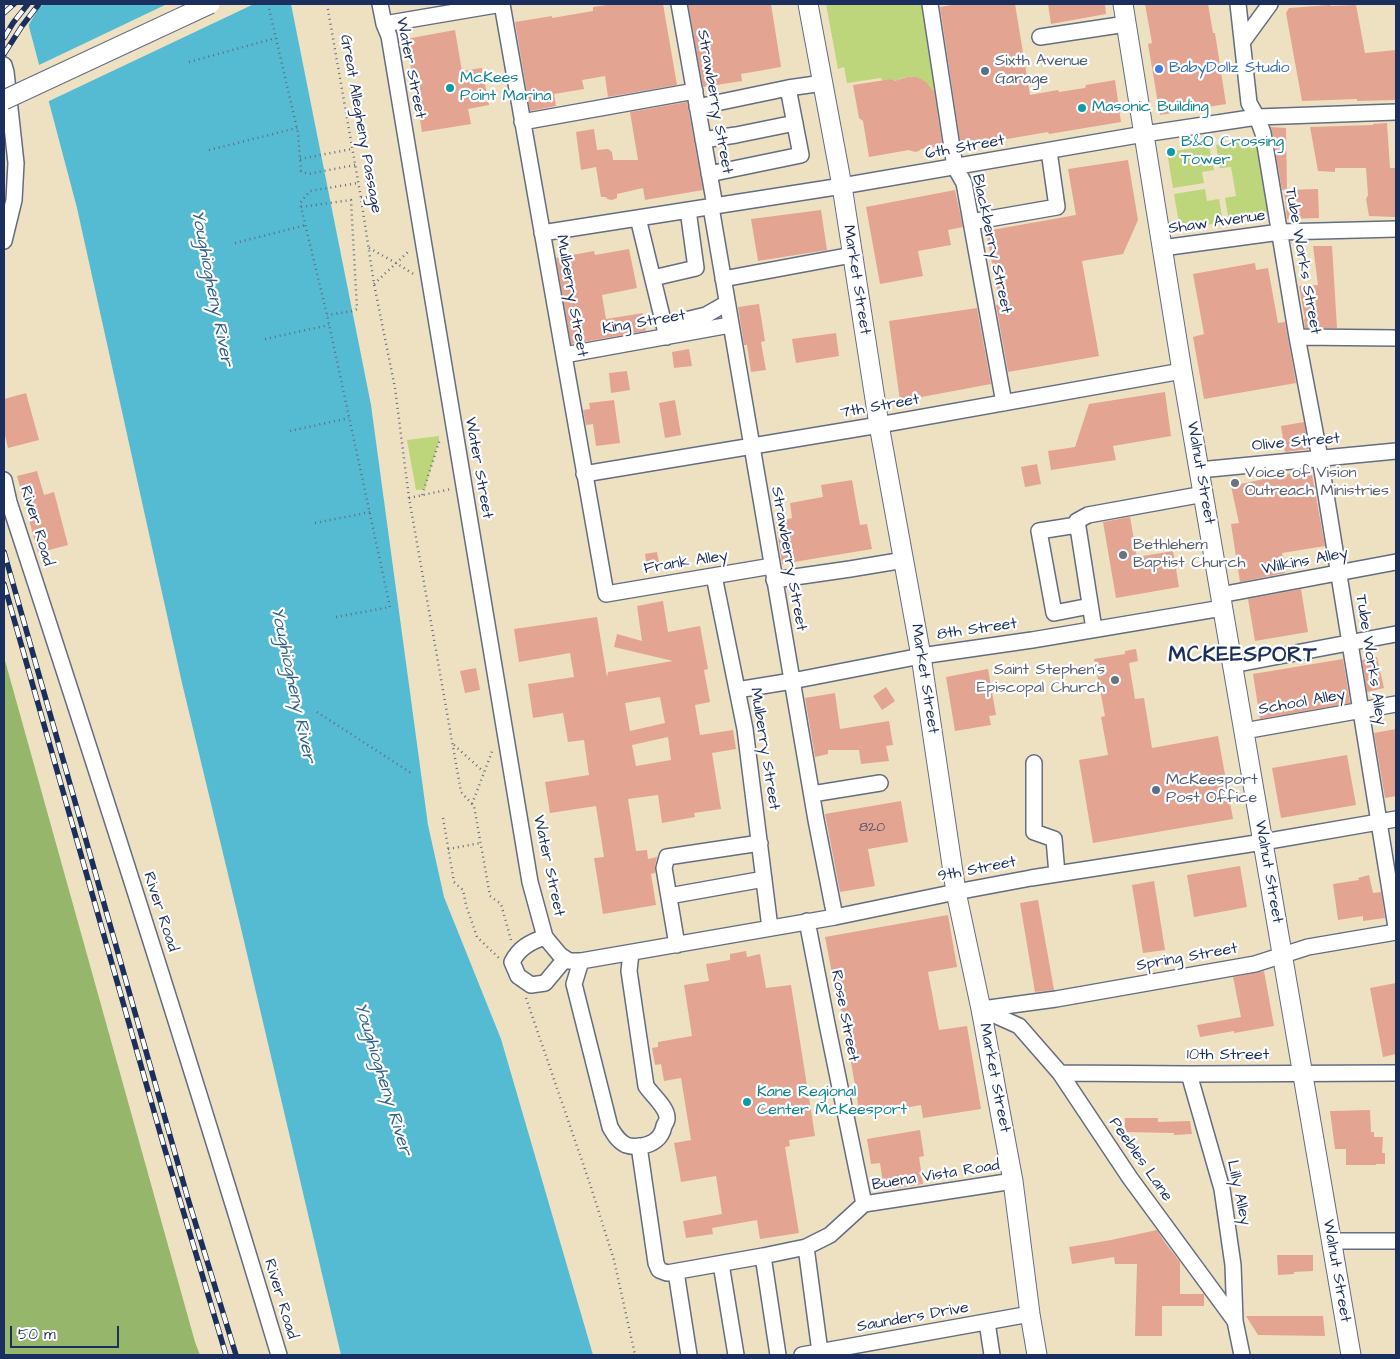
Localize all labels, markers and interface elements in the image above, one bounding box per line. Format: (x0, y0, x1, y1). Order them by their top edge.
street label: Water Street (391, 16, 429, 120)
street label: Strawberry Street (692, 28, 736, 176)
street label: Great Allegheny Passage (335, 33, 385, 215)
place label: Sixth Avenue Garage (995, 52, 1088, 90)
place label: BabyDollz Studio (1169, 59, 1290, 79)
marker: BabyDollz Studio (1153, 63, 1165, 75)
marker: Sixth Avenue Garage (979, 65, 991, 77)
place label: McKees Point Marina (460, 69, 551, 107)
marker: McKees Point Marina (444, 82, 456, 94)
place label: Masonic Building (1092, 98, 1209, 118)
marker: Masonic Building (1076, 102, 1088, 114)
street label: 6th Street (924, 132, 1006, 164)
place label: B&O Crossing Tower (1181, 133, 1284, 171)
marker: B&O Crossing Tower (1165, 146, 1177, 158)
street label: Blackberry Street (967, 173, 1015, 315)
street label: Tube Works Street (1280, 186, 1324, 336)
street label: Shaw Avenue (1167, 207, 1267, 239)
water label: Youghiogheny River (185, 208, 237, 368)
street label: Market Street (838, 224, 874, 336)
street label: Mulberry Street (551, 233, 591, 359)
street label: King Street (601, 306, 687, 340)
street label: 7th Street (839, 391, 921, 423)
street label: Water Street (460, 416, 496, 520)
street label: Walnut Street (1182, 420, 1218, 526)
street label: Olive Street (1251, 430, 1341, 456)
place label: Voice of Vision Outreach Ministries (1245, 464, 1389, 502)
marker: Voice of Vision Outreach Ministries (1229, 477, 1241, 489)
street label: River Road (15, 484, 57, 568)
street label: Strawberry Street (766, 485, 810, 633)
place label: Bethlehem Baptist Church (1133, 536, 1245, 574)
street label: Wilkins Alley (1260, 544, 1350, 580)
street label: Frank Alley (643, 547, 729, 579)
marker: Bethlehem Baptist Church (1117, 549, 1129, 561)
street label: Tube Works Alley (1350, 593, 1390, 727)
water label: Youghiogheny River (265, 605, 319, 765)
street label: 8th Street (936, 615, 1018, 645)
street label: Market Street (906, 623, 942, 735)
district label: MCKEESPORT (1167, 644, 1319, 670)
place label: Saint Stephen's Episcopal Church (977, 661, 1105, 699)
marker: Saint Stephen's Episcopal Church (1109, 674, 1121, 686)
street label: Mulberry Street (745, 686, 783, 812)
street label: School Alley (1257, 686, 1347, 720)
place label: McKeesport Post Office (1166, 771, 1258, 809)
marker: McKeesport Post Office (1150, 784, 1162, 796)
street label: Water Street (528, 814, 568, 918)
street label: Walnut Street (1250, 819, 1286, 925)
house number: 820 (859, 820, 885, 836)
street label: 9th Street (936, 853, 1018, 887)
street label: River Road (138, 870, 182, 954)
street label: Spring Street (1135, 940, 1239, 976)
street label: Rose Street (826, 969, 862, 1063)
water label: Youghiogheny River (349, 1000, 415, 1158)
street label: Market Street (974, 1022, 1014, 1134)
street label: 10th Street (1187, 1046, 1269, 1066)
place label: Kane Regional Center McKeesport (757, 1083, 907, 1121)
marker: Kane Regional Center McKeesport (741, 1096, 753, 1108)
street label: Peebles Lane (1104, 1114, 1176, 1206)
street label: Buena Vista Road (871, 1156, 1001, 1196)
street label: Lilly Alley (1222, 1159, 1254, 1227)
street label: Walnut Street (1318, 1218, 1354, 1324)
street label: River Road (259, 1257, 301, 1341)
street label: Saunders Drive (856, 1299, 970, 1337)
scale bar (12, 1316, 121, 1348)
text: 50 m (18, 1324, 56, 1345)

